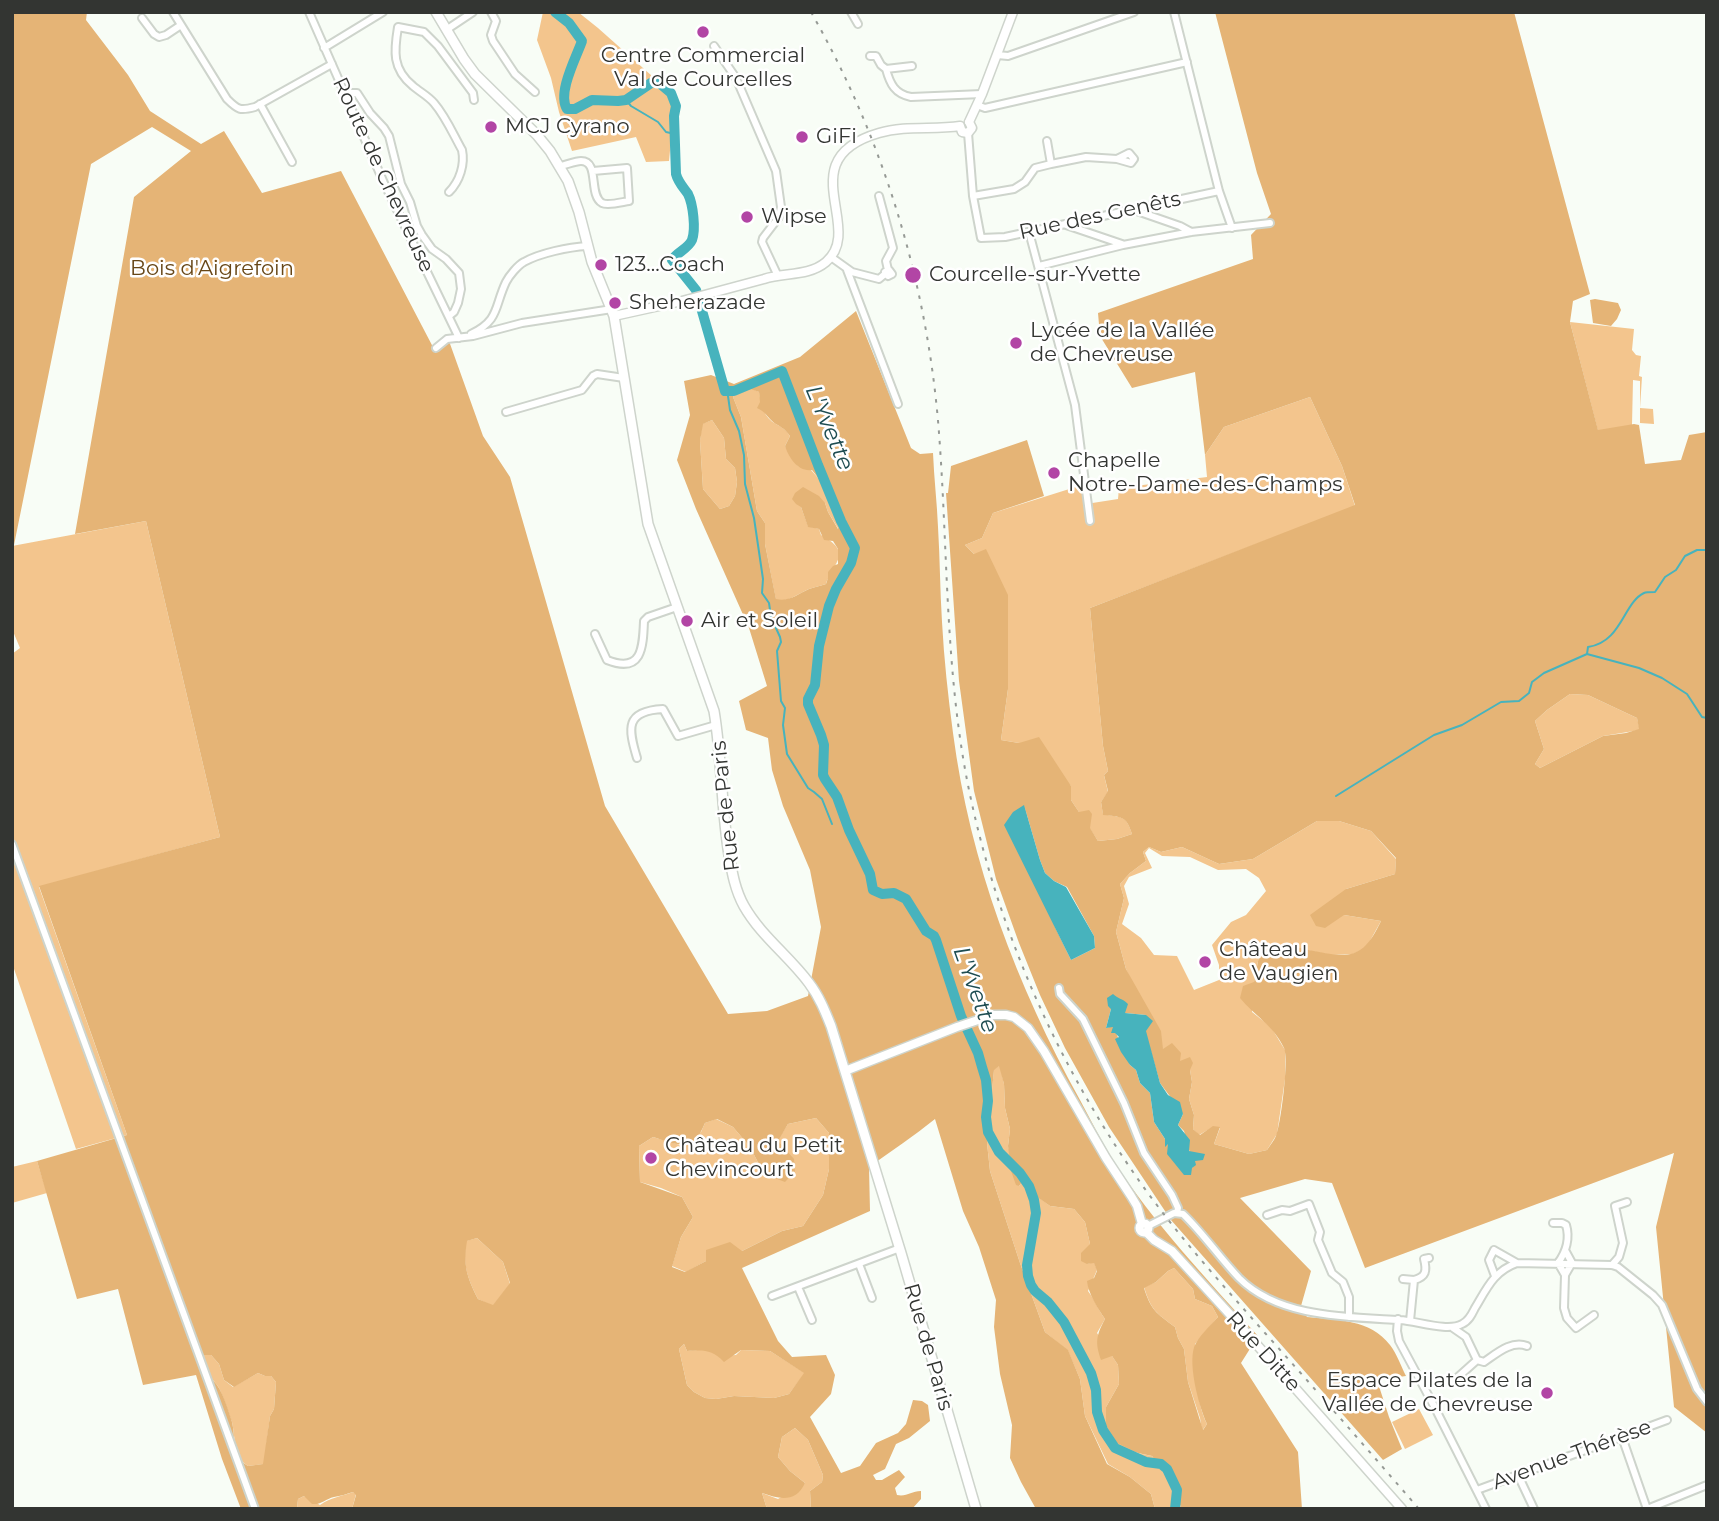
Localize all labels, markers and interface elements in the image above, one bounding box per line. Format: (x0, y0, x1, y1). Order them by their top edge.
marker: Centre Commercial Val de Courcelles (695, 24, 711, 40)
place label: Centre Commercial Val de Courcelles (601, 43, 805, 93)
street label: Route de Chevreuse (327, 74, 439, 276)
place label: MCJ Cyrano (505, 114, 630, 140)
marker: MCJ Cyrano (483, 119, 499, 135)
place label: GiFi (816, 124, 857, 150)
marker: GiFi (794, 129, 810, 145)
street label: Rue des Genêts (1017, 187, 1183, 245)
place label: Wipse (761, 204, 827, 230)
marker: Wipse (739, 209, 755, 225)
place label: 123...Coach (615, 252, 725, 278)
park label: Bois d'Aigrefoin (130, 256, 294, 282)
marker: 123...Coach (593, 257, 609, 273)
place label: Courcelle-sur-Yvette (929, 262, 1141, 288)
marker: Courcelle-sur-Yvette (903, 265, 923, 285)
place label: Sheherazade (629, 290, 766, 316)
marker: Sheherazade (607, 295, 623, 311)
place label: Lycée de la Vallée de Chevreuse (1030, 318, 1214, 368)
marker: Lycée de la Vallée de Chevreuse (1008, 335, 1024, 351)
water label: L'Yvette (799, 381, 859, 475)
place label: Chapelle Notre-Dame-des-Champs (1068, 448, 1343, 498)
marker: Chapelle Notre-Dame-des-Champs (1046, 465, 1062, 481)
place label: Air et Soleil (701, 608, 818, 634)
marker: Air et Soleil (679, 613, 695, 629)
street label: Rue de Paris (707, 739, 745, 873)
place label: Château de Vaugien (1219, 937, 1338, 987)
water label: L'Yvette (947, 943, 1003, 1037)
marker: Château de Vaugien (1197, 954, 1213, 970)
place label: Château du Petit Chevincourt (665, 1133, 843, 1183)
marker: Château du Petit Chevincourt (643, 1150, 659, 1166)
street label: Rue de Paris (898, 1280, 958, 1414)
street label: Rue Ditte (1220, 1307, 1306, 1397)
place label: Espace Pilates de la Vallée de Chevreuse (1322, 1368, 1533, 1418)
marker: Espace Pilates de la Vallée de Chevreuse (1539, 1385, 1555, 1401)
street label: Avenue Thérèse (1489, 1415, 1655, 1495)

